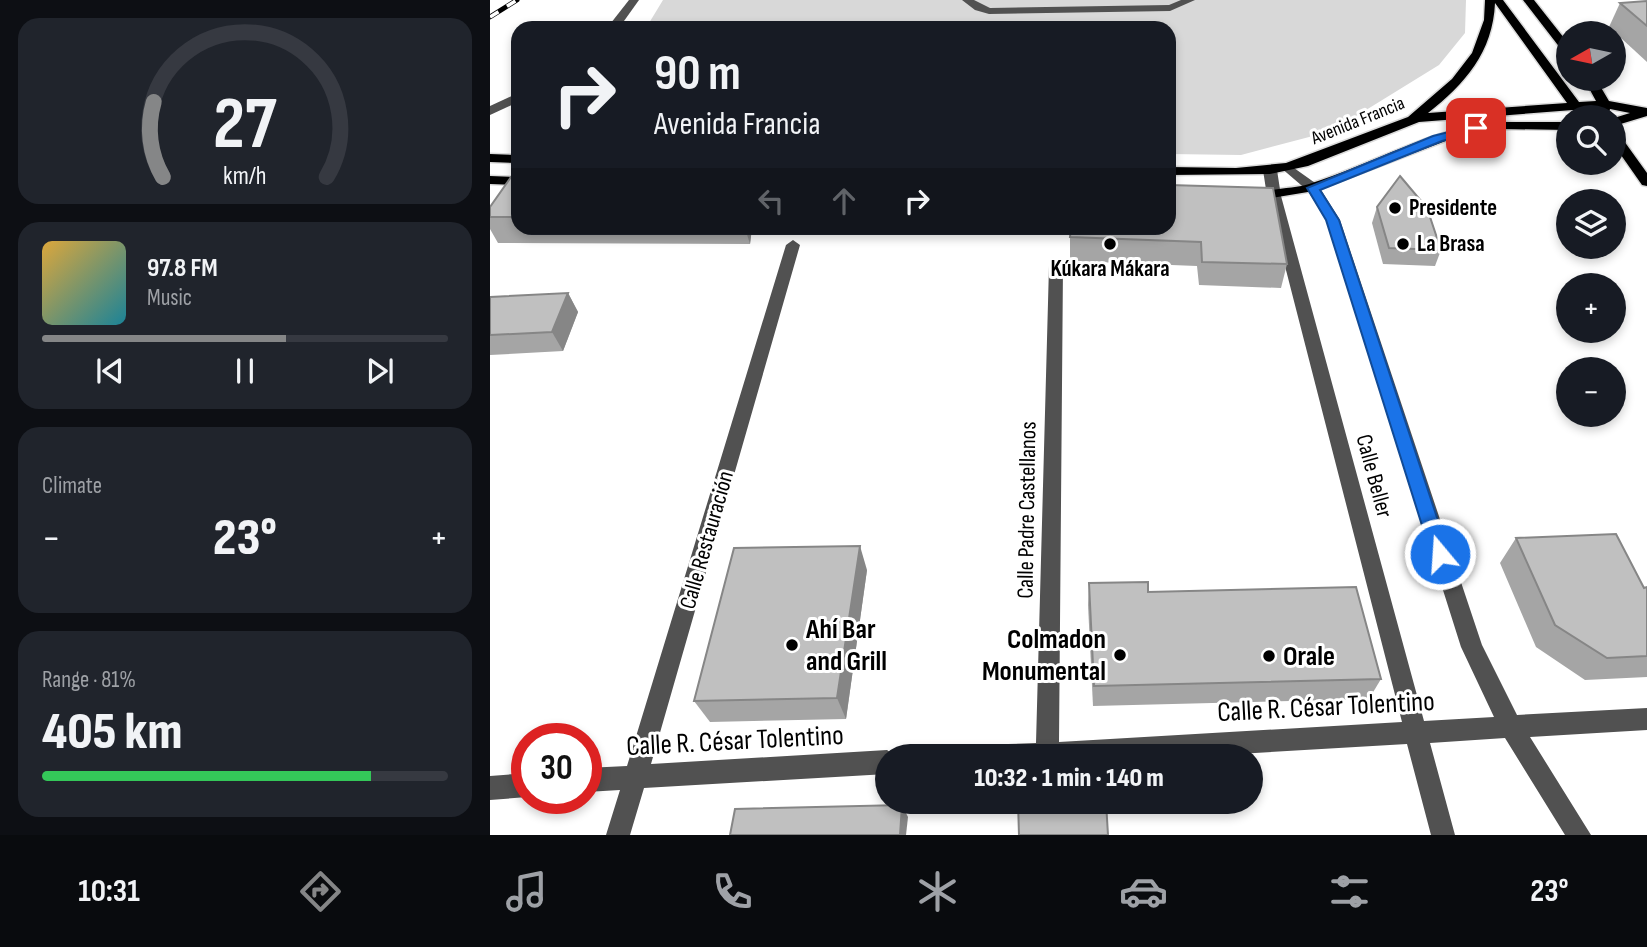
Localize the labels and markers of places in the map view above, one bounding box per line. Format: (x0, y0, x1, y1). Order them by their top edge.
pin (1446, 98, 1506, 158)
place label: Presidente (1409, 194, 1497, 222)
marker: Presidente (1387, 200, 1403, 216)
place label: La Brasa (1417, 230, 1485, 258)
marker: Kúkara Mákara (1102, 236, 1118, 252)
marker: La Brasa (1395, 236, 1411, 252)
place label: Kúkara Mákara (1050, 255, 1170, 283)
place label: Ahí Bar and Grill (805, 613, 887, 678)
place label: Colmadon Monumental (982, 623, 1106, 688)
marker: Ahí Bar and Grill (784, 637, 800, 653)
place label: Orale (1283, 640, 1335, 673)
marker: Colmadon Monumental (1112, 647, 1128, 663)
marker: Orale (1261, 648, 1277, 664)

